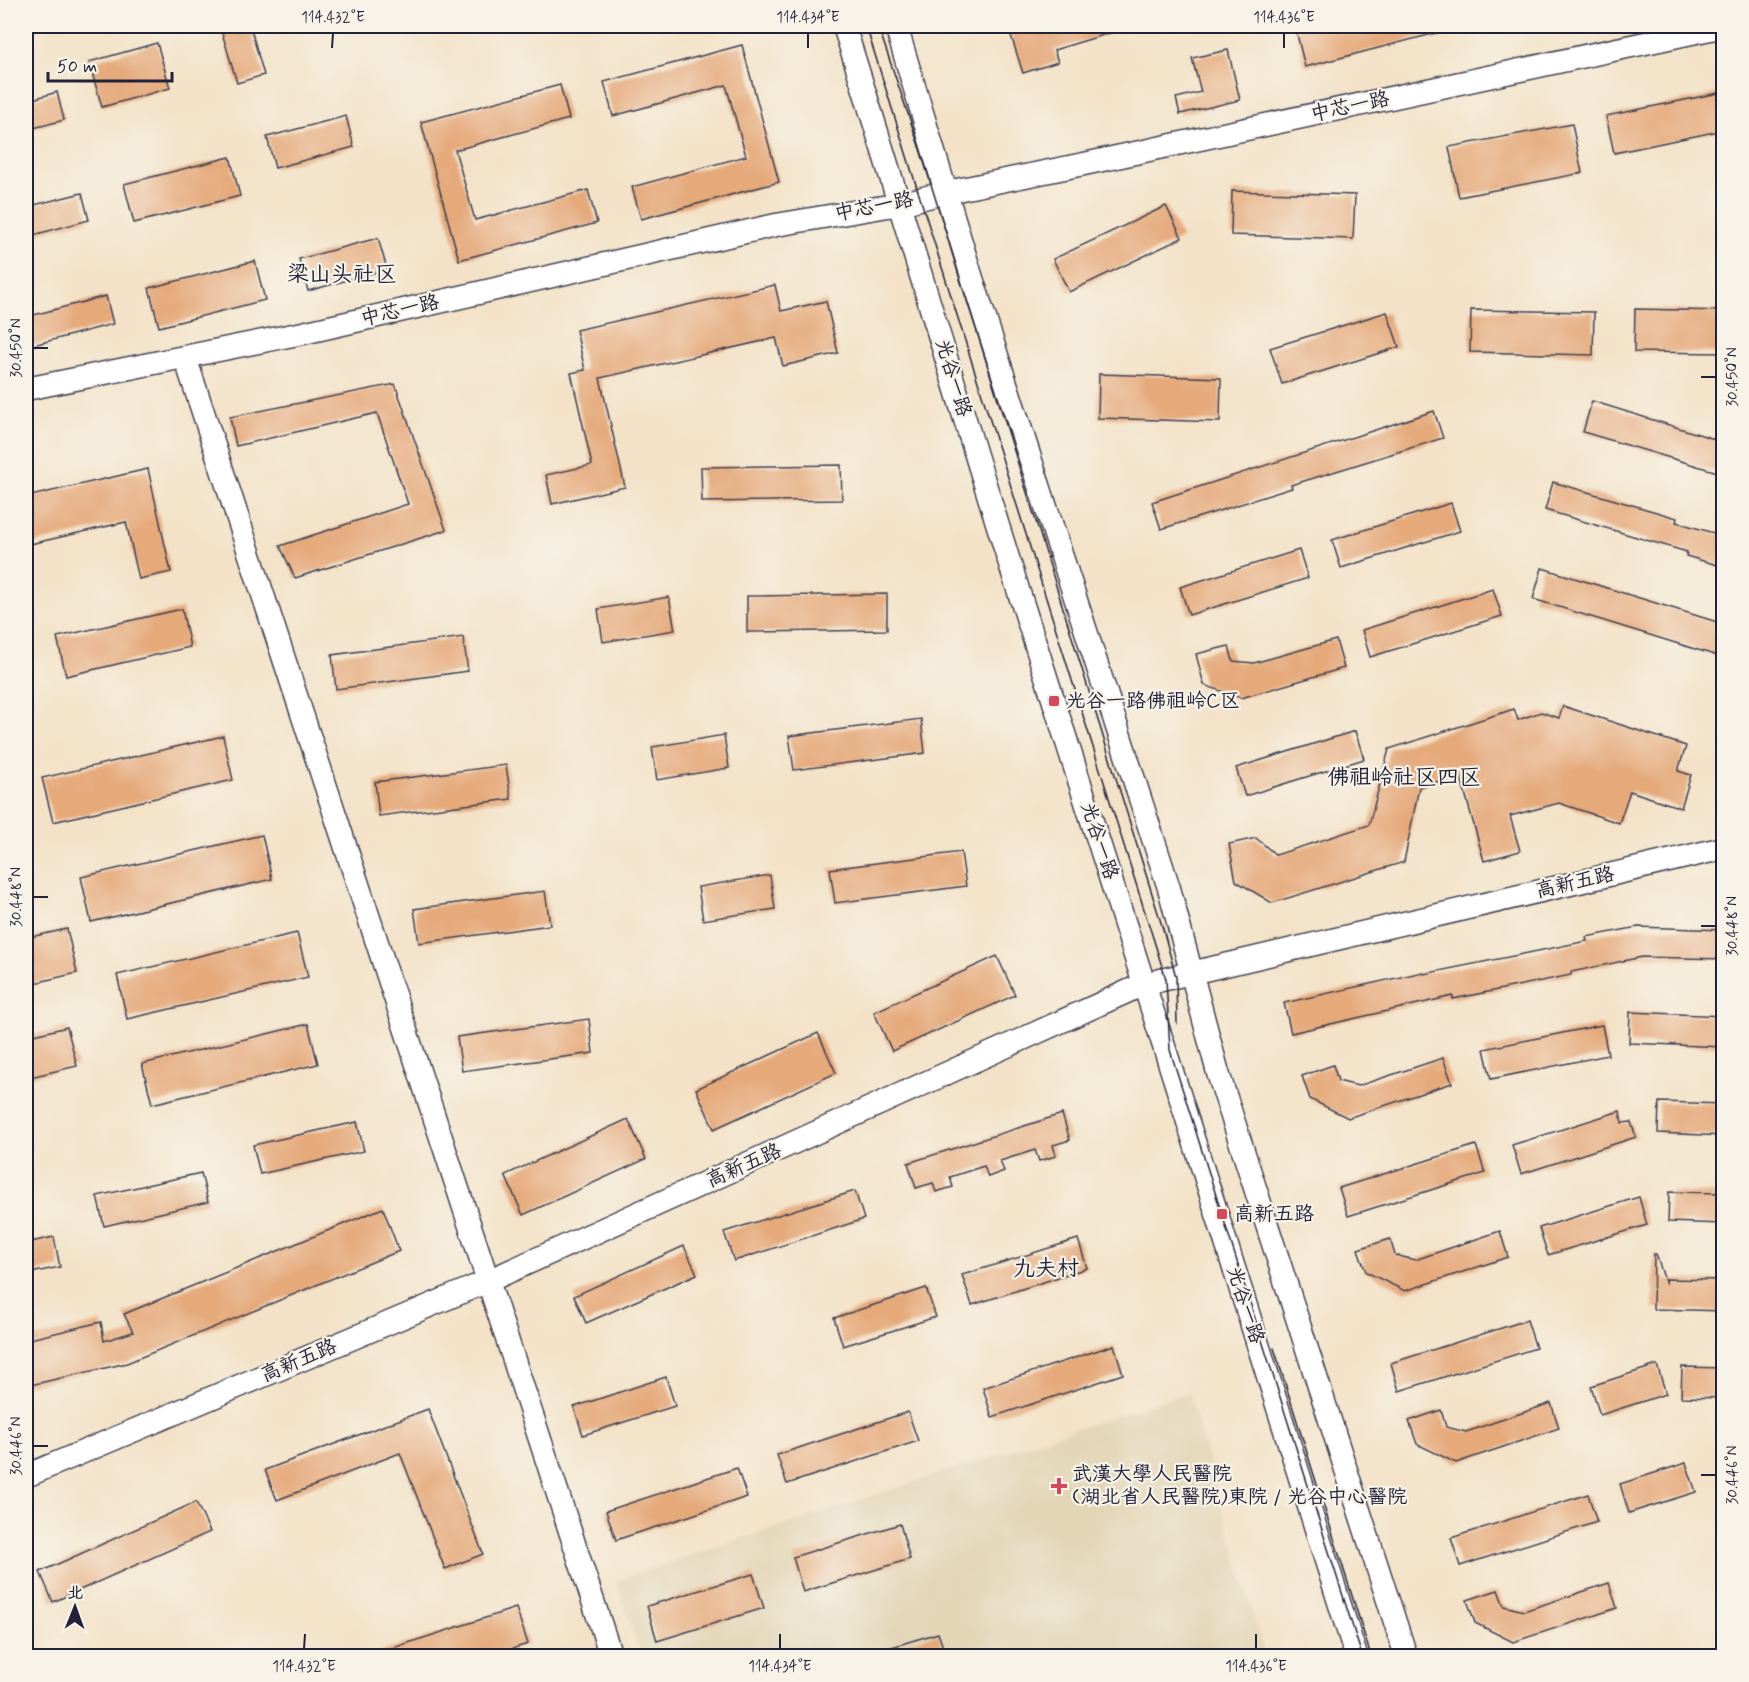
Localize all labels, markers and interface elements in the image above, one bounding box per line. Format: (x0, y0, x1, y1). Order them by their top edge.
text: 114.432°E (301, 8, 365, 28)
text: 114.434°E (776, 8, 840, 28)
text: 114.436°E (1253, 8, 1315, 28)
scale bar (48, 45, 172, 83)
text: 50 m (57, 55, 97, 79)
street label: 中芯一路 (1308, 85, 1393, 129)
street label: 中芯一路 (832, 186, 917, 228)
district label: 梁山头社区 (287, 261, 397, 289)
street label: 中芯一路 (358, 289, 443, 333)
text: 30.450°N (7, 318, 27, 378)
street label: 光谷一路 (928, 336, 978, 421)
text: 30.450°N (1723, 347, 1743, 407)
place label: 光谷一路佛祖岭C区 (1066, 688, 1240, 715)
marker: 光谷一路佛祖岭C区 (1047, 694, 1061, 708)
district label: 佛祖岭社区四区 (1327, 764, 1481, 792)
street label: 光谷一路 (1074, 799, 1125, 884)
street label: 高新五路 (1533, 861, 1618, 905)
text: 30.448°N (7, 867, 27, 927)
text: 30.448°N (1723, 896, 1743, 956)
street label: 高新五路 (702, 1137, 787, 1195)
place label: 高新五路 (1234, 1201, 1315, 1228)
marker: 高新五路 (1215, 1207, 1229, 1221)
district label: 九夫村 (1013, 1255, 1079, 1283)
street label: 光谷一路 (1220, 1263, 1271, 1348)
street label: 高新五路 (257, 1333, 342, 1389)
text: 30.446°N (7, 1417, 27, 1475)
text: 30.446°N (1723, 1446, 1743, 1504)
place label: 武漢大學人民醫院 (湖北省人民醫院)東院 / 光谷中心醫院 (1072, 1461, 1407, 1511)
marker: 武漢大學人民醫院 (湖北省人民醫院)東院 / 光谷中心醫院 (1050, 1477, 1068, 1495)
north arrow (45, 1577, 105, 1637)
text: 北 (67, 1583, 83, 1604)
text: 114.432°E (272, 1657, 336, 1677)
text: 114.434°E (748, 1657, 812, 1677)
text: 114.436°E (1225, 1657, 1287, 1677)

